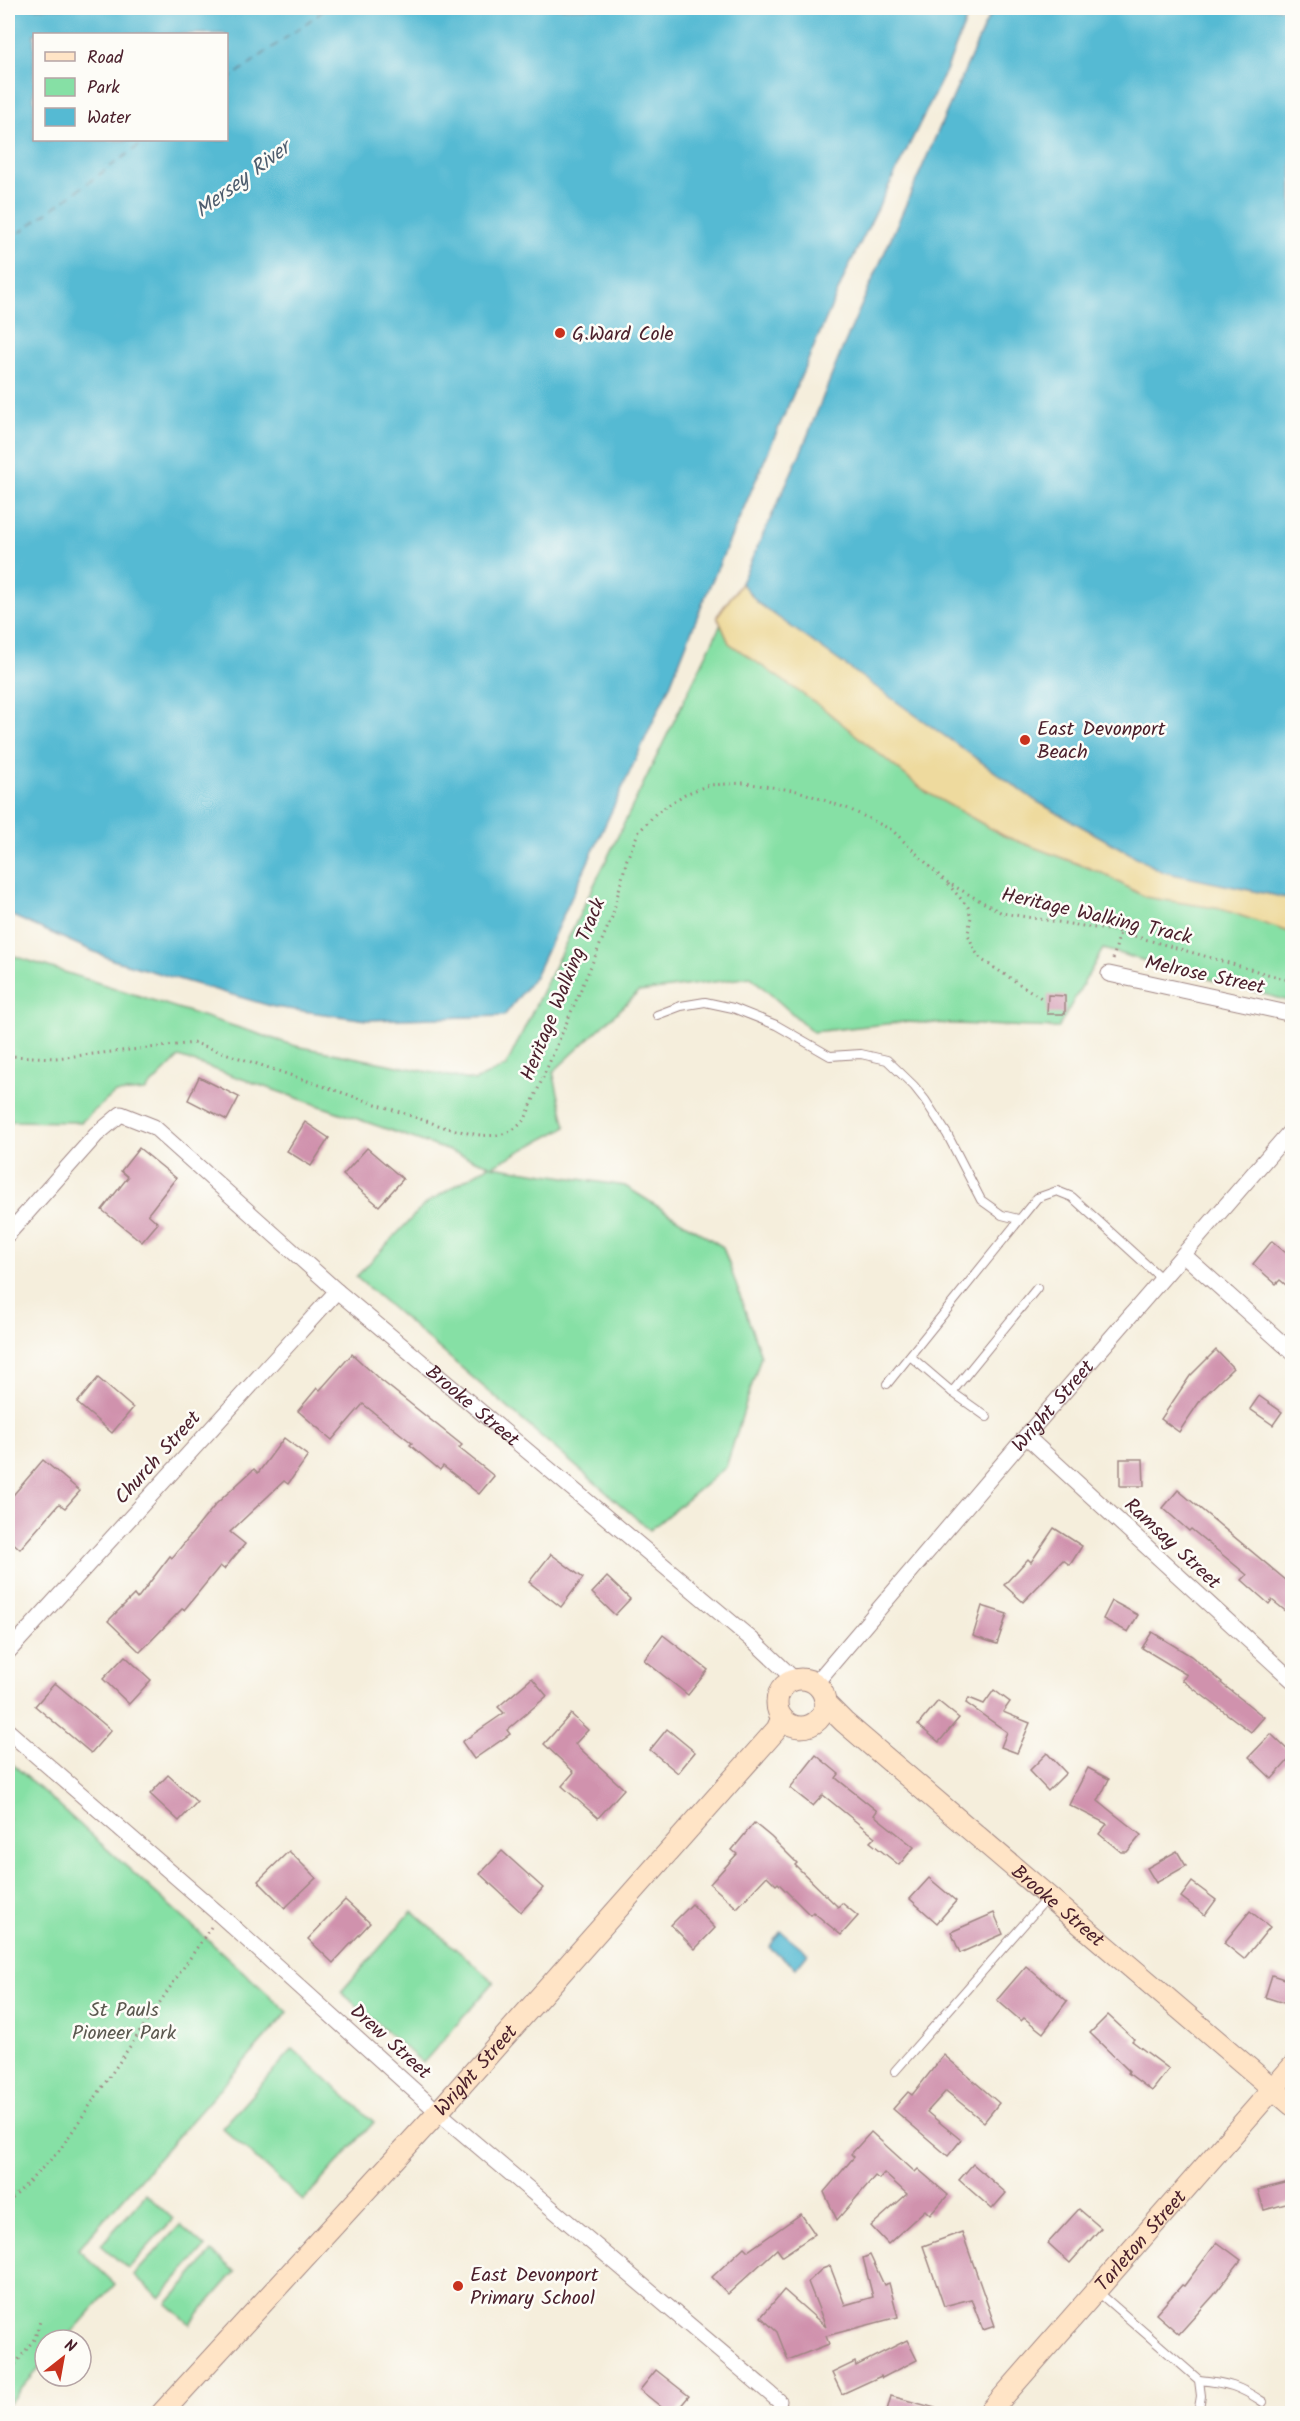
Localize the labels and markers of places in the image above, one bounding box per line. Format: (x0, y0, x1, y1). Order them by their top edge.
place label: G.Ward Cole (572, 319, 674, 351)
marker: G.Ward Cole (553, 326, 567, 340)
place label: East Devonport Beach (1037, 714, 1166, 769)
marker: East Devonport Beach (1018, 733, 1032, 747)
place label: East Devonport Primary School (470, 2260, 599, 2315)
marker: East Devonport Primary School (451, 2279, 465, 2293)

